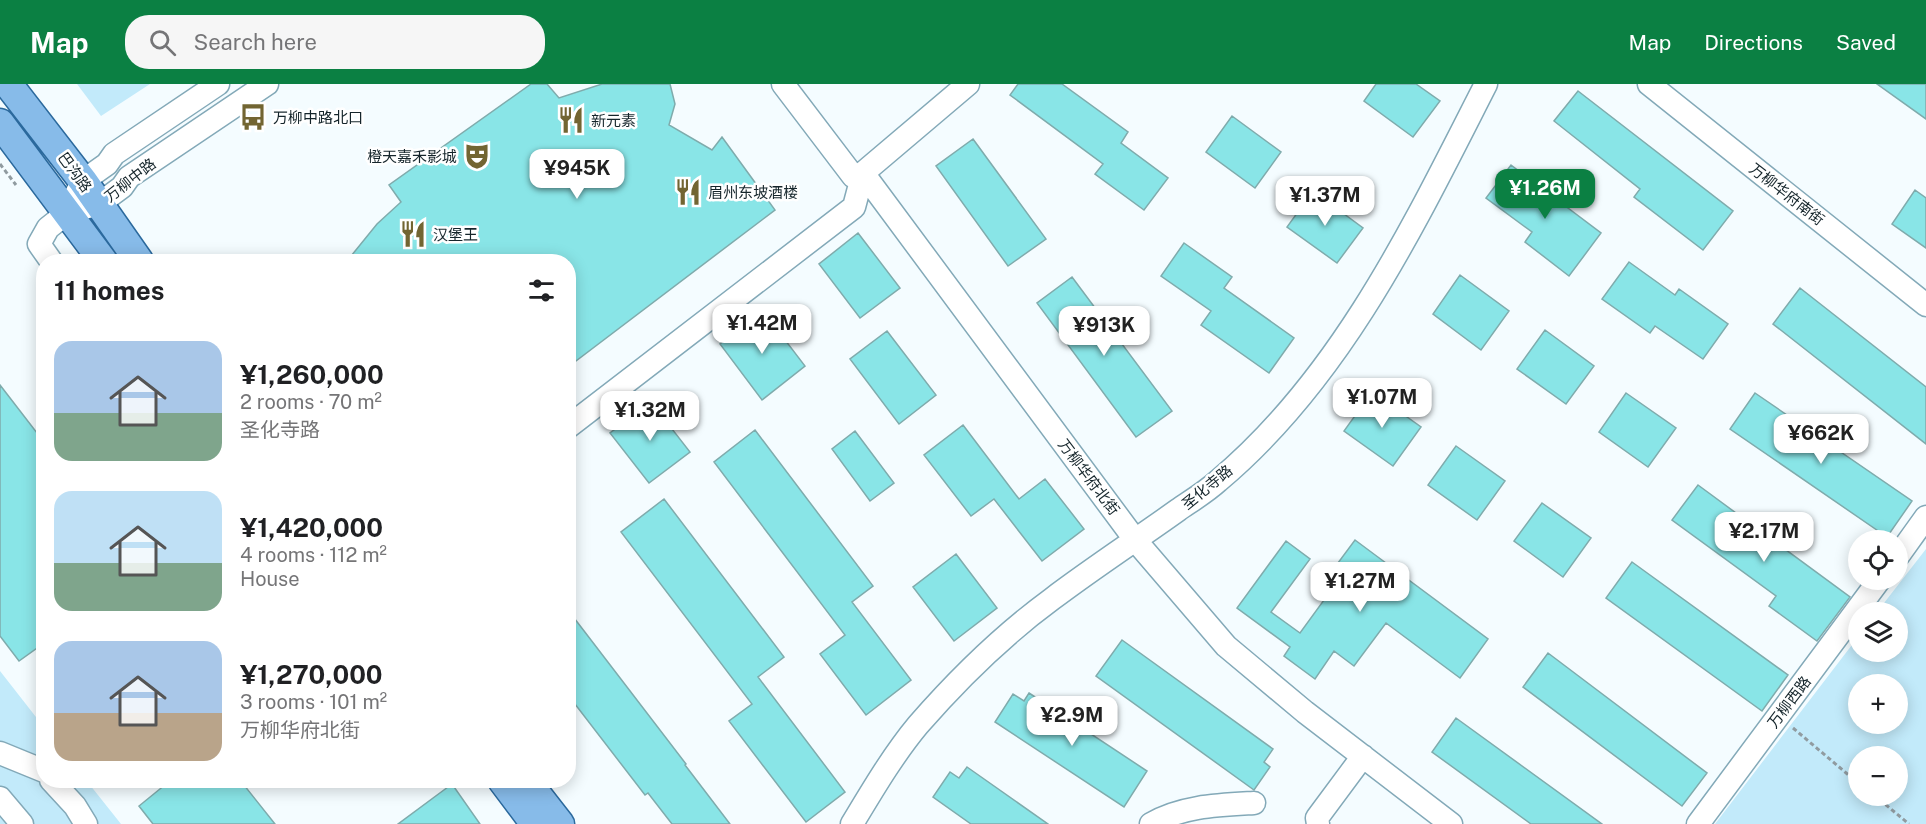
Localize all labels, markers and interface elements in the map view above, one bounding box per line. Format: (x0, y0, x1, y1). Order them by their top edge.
search box (125, 15, 545, 69)
text: Map (30, 26, 89, 59)
icon: search (146, 26, 179, 59)
text: Search here (194, 29, 317, 55)
text: Map (1629, 30, 1671, 55)
text: Directions (1704, 30, 1803, 55)
text: Saved (1836, 30, 1896, 55)
bus stop icon: 万柳中路北口 (238, 102, 268, 132)
restaurant icon: 新元素 (556, 105, 586, 135)
place label: 万柳中路北口 (273, 109, 363, 126)
place label: 新元素 (591, 112, 636, 129)
theatre icon: 橙天嘉禾影城 (462, 141, 492, 171)
place label: 橙天嘉禾影城 (367, 148, 457, 165)
street label: 巴沟路 (55, 149, 95, 195)
pin: ¥945K (535, 149, 619, 200)
street label: 万柳中路 (101, 155, 159, 205)
text: ¥945K (543, 156, 611, 180)
street label: 万柳华府南街 (1746, 160, 1828, 228)
pin: ¥1.26M (1496, 169, 1594, 220)
pin: ¥1.37M (1276, 176, 1374, 227)
text: ¥1.26M (1509, 176, 1581, 200)
restaurant icon: 眉州东坡酒楼 (673, 177, 703, 207)
text: ¥1.37M (1290, 183, 1360, 207)
place label: 眉州东坡酒楼 (708, 184, 798, 201)
restaurant icon: 汉堡王 (398, 219, 428, 249)
place label: 汉堡王 (433, 226, 478, 243)
icon: filters (525, 274, 558, 307)
text: 11 homes (54, 275, 164, 306)
pin: ¥1.42M (713, 304, 811, 355)
pin: ¥913K (1062, 306, 1146, 357)
text: ¥1.42M (726, 311, 798, 335)
text: ¥913K (1073, 313, 1135, 337)
text: ¥1,260,000 (240, 359, 384, 390)
icon: home (102, 365, 174, 437)
pin: ¥1.07M (1333, 378, 1431, 429)
text: ¥1.07M (1347, 385, 1417, 409)
text: 2 rooms · 70 m² (240, 390, 382, 414)
pin: ¥1.32M (601, 391, 699, 442)
text: ¥1.32M (614, 398, 686, 422)
pin: ¥662K (1779, 414, 1863, 465)
text: 圣化寺路 (240, 418, 320, 442)
text: ¥662K (1788, 421, 1854, 445)
street label: 万柳华府北街 (1055, 436, 1123, 518)
street label: 圣化寺路 (1178, 462, 1236, 512)
text: ¥1,420,000 (240, 512, 383, 543)
pin: ¥2.17M (1715, 512, 1813, 563)
icon: home (102, 515, 174, 587)
text: ¥2.17M (1729, 519, 1799, 543)
map controls (1848, 530, 1908, 806)
button: locate (1848, 530, 1908, 590)
text: 4 rooms · 112 m² (240, 543, 387, 567)
pin: ¥1.27M (1311, 562, 1409, 613)
text: House (240, 567, 300, 591)
text: ¥1.27M (1324, 569, 1396, 593)
button: layers (1848, 602, 1908, 662)
text: ¥1,270,000 (240, 659, 383, 690)
icon: home (102, 665, 174, 737)
street label: 万柳西路 (1764, 673, 1814, 731)
button: + (1848, 674, 1908, 734)
text: 3 rooms · 101 m² (240, 690, 387, 714)
pin: ¥2.9M (1030, 696, 1114, 747)
text: ¥2.9M (1041, 703, 1103, 727)
text: 万柳华府北街 (240, 718, 360, 742)
button: − (1848, 746, 1908, 806)

